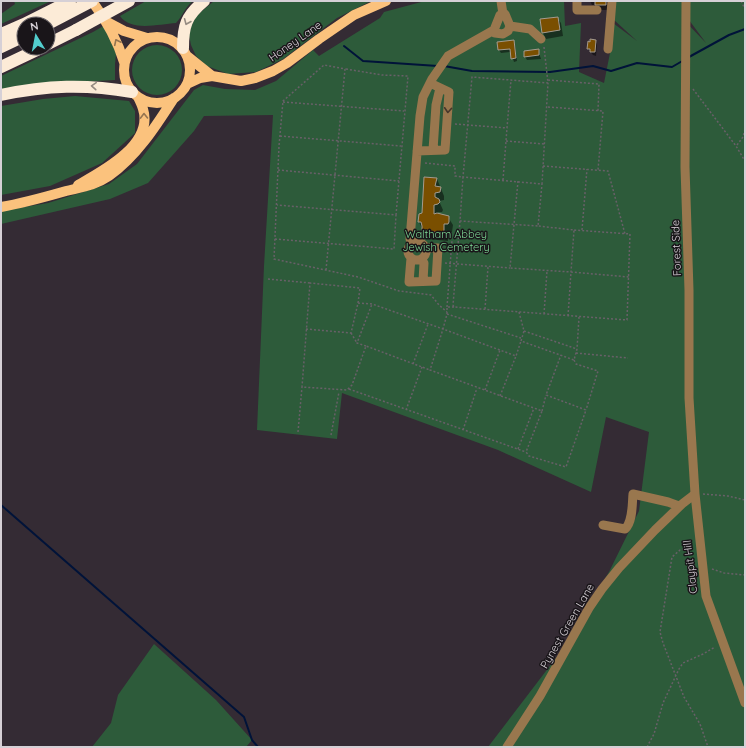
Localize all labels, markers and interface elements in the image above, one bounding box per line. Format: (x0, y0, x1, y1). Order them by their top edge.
north arrow (16, 16, 56, 56)
one-way arrow (183, 18, 191, 25)
street label: Honey Lane (266, 18, 324, 64)
text: N (29, 19, 39, 34)
one-way arrow (114, 39, 122, 46)
one-way arrow (91, 82, 97, 91)
one-way arrow (444, 107, 453, 113)
one-way arrow (140, 113, 148, 119)
street label: Forest Side (668, 220, 684, 276)
park label: Waltham Abbey Jewish Cemetery (402, 227, 490, 254)
street label: Claypit Hill (680, 539, 700, 595)
street label: Pynest Green Lane (537, 581, 597, 671)

